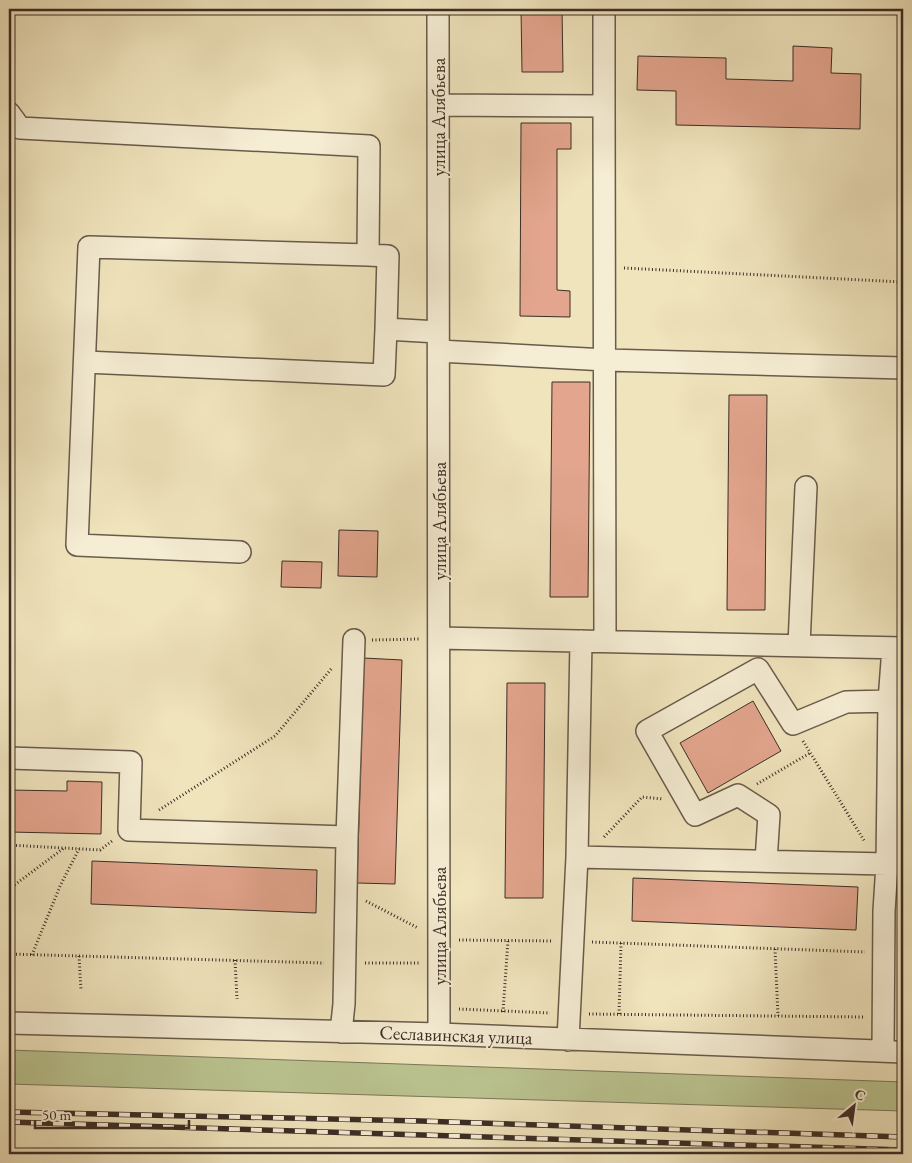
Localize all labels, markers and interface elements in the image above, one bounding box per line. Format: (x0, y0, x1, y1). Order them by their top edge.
street label: улица Алябьева (426, 57, 451, 176)
street label: улица Алябьева (427, 461, 452, 580)
street label: улица Алябьева (427, 866, 452, 985)
street label: Сеславинская улица (379, 1020, 533, 1050)
north arrow (830, 1080, 880, 1130)
text: С (852, 1084, 869, 1105)
scale bar (35, 1098, 189, 1130)
text: 50 m (42, 1105, 71, 1124)

